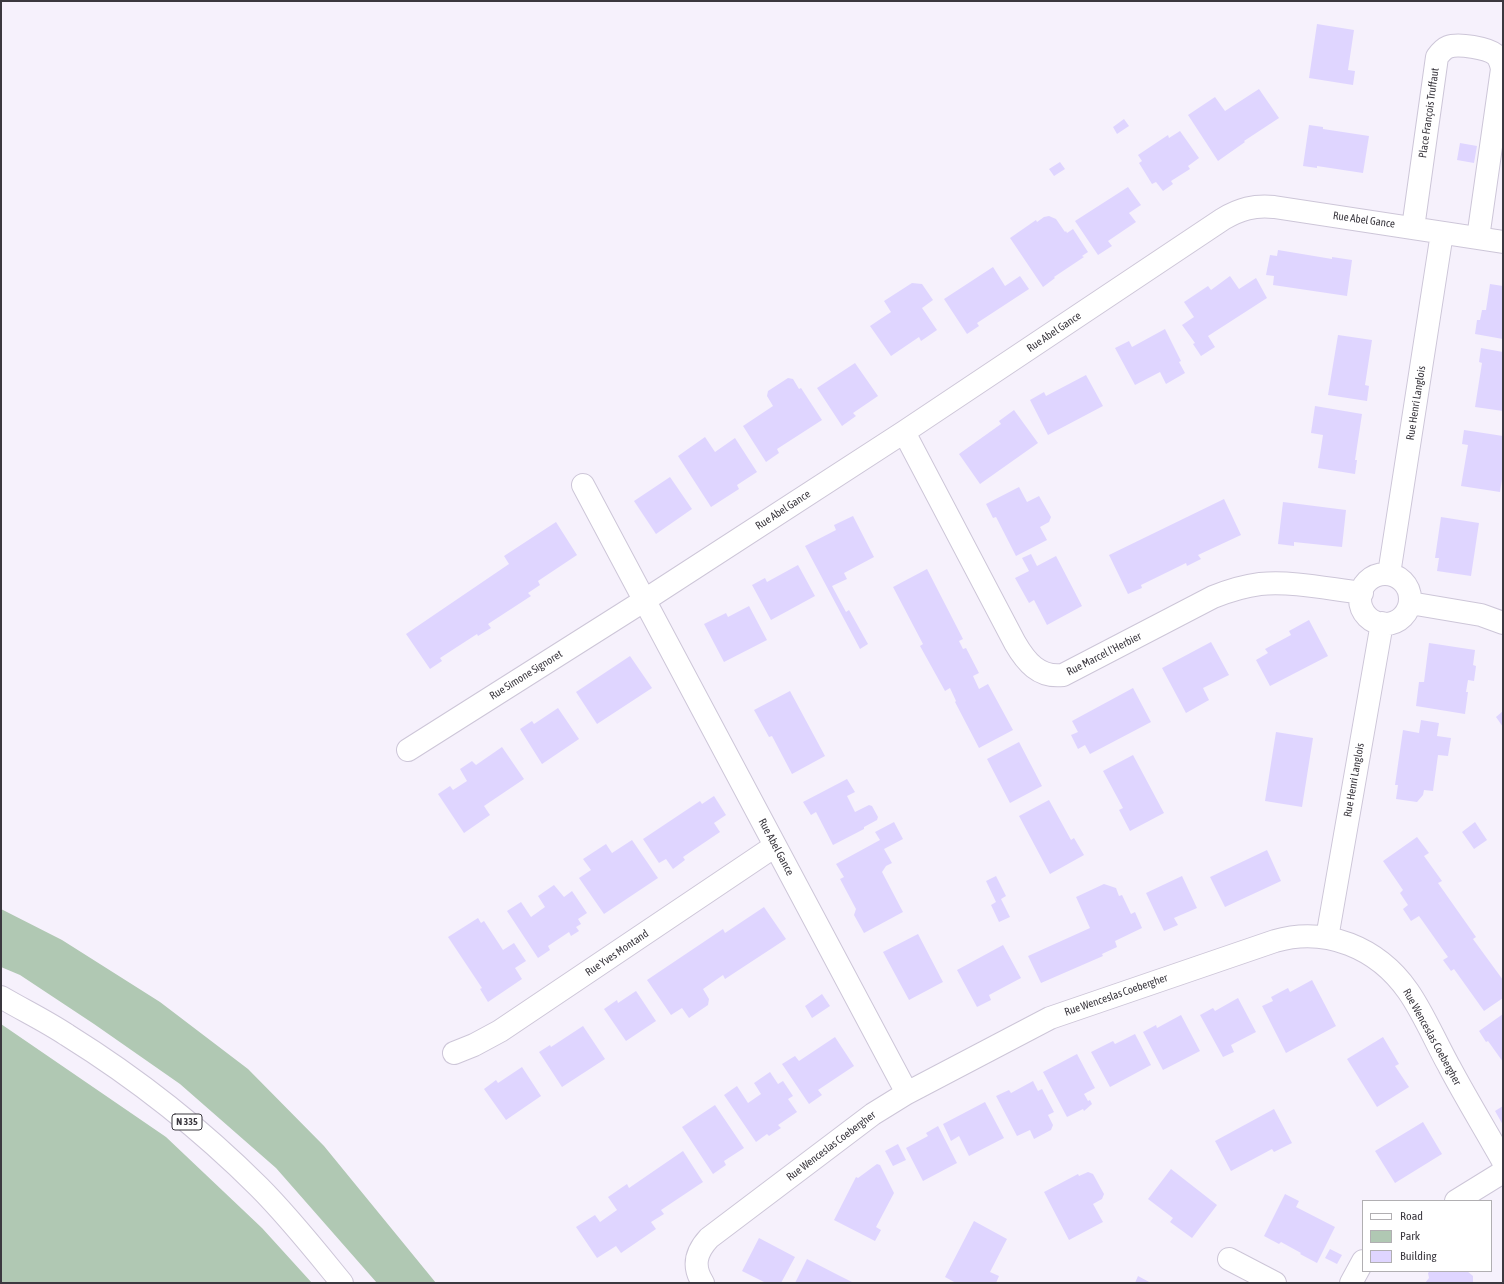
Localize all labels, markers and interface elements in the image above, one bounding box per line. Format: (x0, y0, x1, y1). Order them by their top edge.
street label: Place François Truffaut (1416, 67, 1442, 159)
street label: Rue Abel Gance (1332, 209, 1396, 231)
street label: Rue Abel Gance (1024, 309, 1084, 355)
street label: Rue Henri Langlois (1404, 365, 1428, 441)
street label: Rue Abel Gance (753, 487, 813, 533)
street label: Rue Marcel l'Herbier (1065, 630, 1143, 678)
street label: Rue Simone Signoret (487, 647, 565, 703)
street label: Rue Henri Langlois (1341, 742, 1367, 818)
street label: Rue Abel Gance (755, 816, 797, 878)
street label: Rue Yves Montand (583, 927, 651, 979)
street label: Rue Wenceslas Coebergher (1063, 971, 1169, 1019)
street label: Rue Wenceslas Coebergher (1400, 986, 1464, 1088)
street label: Rue Wenceslas Coebergher (784, 1108, 878, 1184)
road number: N 335 (172, 1114, 202, 1130)
legend (1362, 1200, 1492, 1272)
text: Road (1400, 1209, 1423, 1223)
text: Park (1400, 1229, 1420, 1243)
text: Building (1400, 1249, 1437, 1263)

